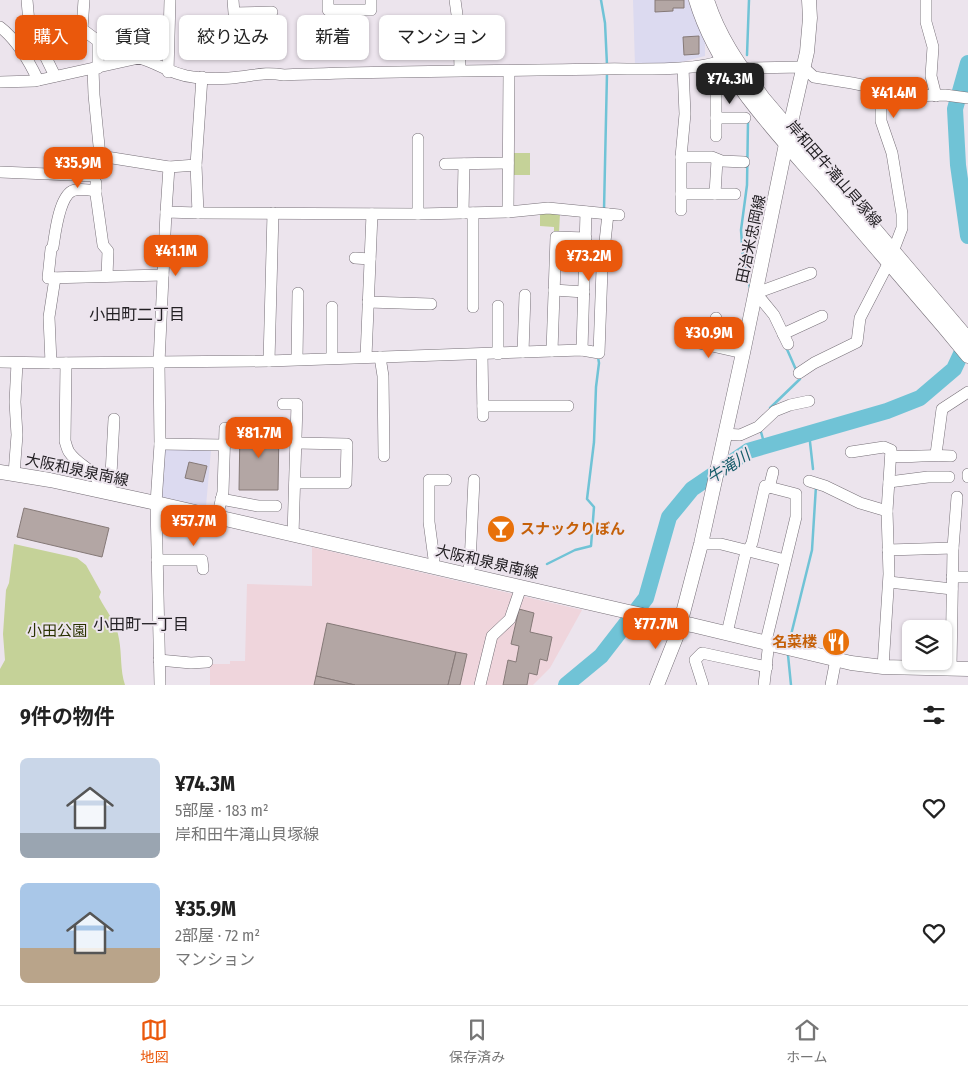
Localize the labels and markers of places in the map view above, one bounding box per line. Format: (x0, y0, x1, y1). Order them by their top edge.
pin: ¥74.3M (689, 62, 771, 105)
pin: ¥41.4M (853, 76, 935, 119)
pin: ¥35.9M (37, 146, 119, 189)
pin: ¥41.1M (135, 234, 217, 277)
pin: ¥73.2M (548, 240, 630, 282)
pin: ¥30.9M (668, 316, 750, 359)
pin: ¥81.7M (218, 416, 300, 459)
pin: ¥57.7M (153, 504, 235, 547)
bar icon: スナックりぼん (486, 514, 516, 544)
place label: スナックりぼん (520, 520, 625, 538)
pin: ¥77.7M (615, 608, 697, 650)
restaurant icon: 名菜楼 (821, 627, 851, 657)
place label: 名菜楼 (772, 633, 817, 651)

